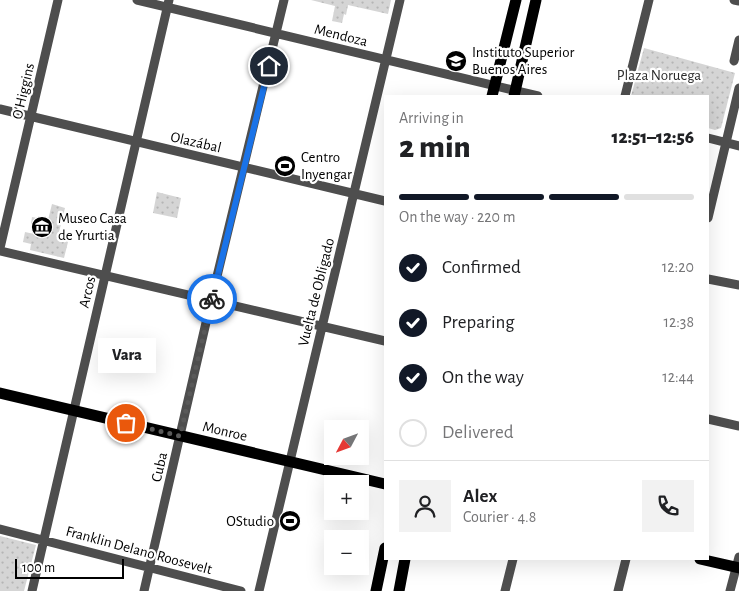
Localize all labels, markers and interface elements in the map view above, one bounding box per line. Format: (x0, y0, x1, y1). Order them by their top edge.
street label: Mendoza (313, 22, 369, 49)
pin (248, 45, 290, 87)
place label: Instituto Superior Buenos Aires (472, 45, 574, 77)
school or university icon: Instituto Superior Buenos Aires (444, 49, 468, 73)
icon: home (255, 52, 283, 80)
street label: O'Higgins (10, 62, 37, 121)
park label: Plaza Noruega (617, 68, 701, 83)
text: Arriving in (399, 110, 464, 126)
text: 12:51–12:56 (612, 128, 694, 147)
street label: Olazábal (169, 129, 223, 156)
text: 2 min (399, 131, 471, 163)
place label: Centro Inyengar (301, 150, 352, 182)
sports icon: Centro Inyengar (273, 154, 297, 178)
text: On the way · 220 m (399, 209, 515, 225)
place label: Museo Casa de Yrurtia (58, 211, 127, 243)
museum icon: Museo Casa de Yrurtia (30, 215, 54, 239)
street label: Vuelta de Obligado (296, 236, 337, 348)
icon: check (399, 254, 427, 282)
text: Confirmed (442, 258, 521, 277)
text: 12:20 (662, 259, 694, 275)
courier (187, 274, 237, 324)
street label: Arcos (77, 275, 98, 309)
icon: bike (198, 285, 226, 313)
icon: check (399, 309, 427, 337)
text: Preparing (442, 313, 515, 332)
text: 12:38 (663, 314, 694, 330)
callout: Vara (97, 338, 155, 373)
text: Vara (112, 347, 142, 363)
icon: check (399, 364, 427, 392)
text: On the way (442, 368, 524, 387)
text: 12:44 (662, 369, 694, 385)
pin (105, 402, 147, 444)
icon: bag (112, 409, 140, 437)
street label: Monroe (201, 419, 249, 444)
north arrow (324, 420, 369, 465)
map controls (324, 420, 369, 575)
text: Delivered (442, 423, 514, 442)
street label: Cuba (149, 451, 170, 483)
button: + (324, 475, 369, 520)
button: person (399, 480, 451, 532)
button: phone (642, 480, 694, 532)
text: Alex (463, 487, 497, 506)
sports icon: OStudio (278, 509, 302, 533)
text: Courier · 4.8 (463, 509, 536, 525)
place label: OStudio (226, 514, 274, 529)
street label: Franklin Delano Roosevelt (64, 524, 214, 577)
button: − (324, 530, 369, 575)
scale bar (15, 556, 124, 579)
text: 100 m (22, 561, 55, 575)

